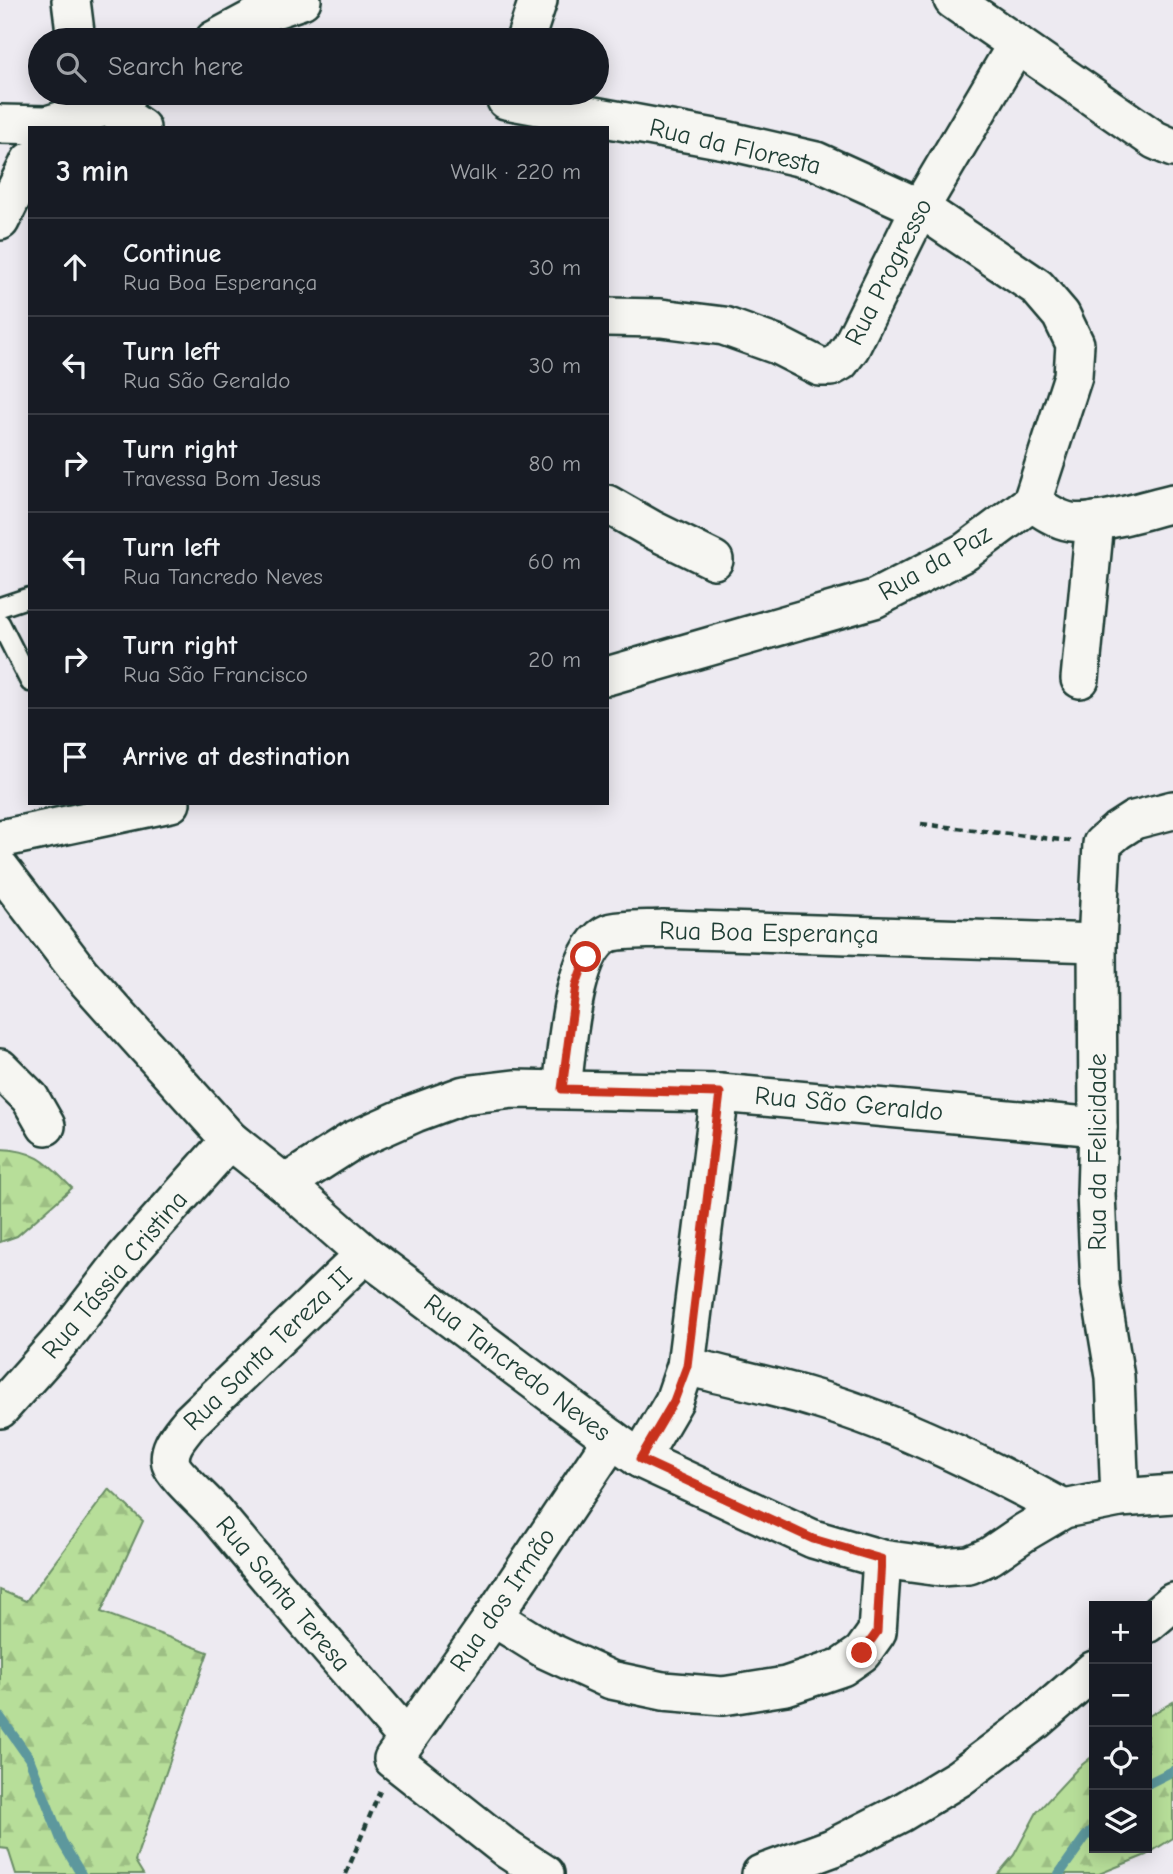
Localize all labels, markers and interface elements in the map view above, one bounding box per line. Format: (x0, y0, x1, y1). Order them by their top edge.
search box (28, 28, 609, 105)
icon: search (52, 48, 90, 86)
text: Search here (108, 52, 243, 82)
street label: Rua da Floresta (646, 113, 824, 181)
text: 3 min (56, 154, 129, 189)
text: Walk · 220 m (450, 158, 581, 185)
street label: Rua Progresso (839, 193, 939, 351)
text: Continue (123, 239, 221, 269)
icon: ahead (56, 248, 94, 286)
text: 30 m (529, 254, 581, 281)
text: Rua Boa Esperança (123, 269, 317, 296)
text: Turn left (123, 337, 220, 367)
icon: left (56, 346, 94, 384)
text: 30 m (529, 352, 581, 379)
text: Rua São Geraldo (123, 367, 290, 394)
text: Turn right (123, 435, 237, 465)
icon: right (56, 444, 94, 482)
text: 80 m (528, 450, 581, 477)
text: Travessa Bom Jesus (123, 465, 321, 492)
street label: Rua da Paz (873, 519, 997, 607)
text: Turn left (123, 533, 220, 563)
icon: left (56, 542, 94, 580)
text: 60 m (528, 548, 581, 575)
text: Rua Tancredo Neves (123, 563, 323, 590)
text: Turn right (123, 631, 237, 661)
icon: right (56, 640, 94, 678)
text: 20 m (528, 646, 581, 673)
text: Rua São Francisco (123, 661, 308, 688)
icon: arrive (56, 738, 94, 776)
text: Arrive at destination (123, 742, 350, 772)
street label: Rua Boa Esperança (659, 916, 879, 950)
route start (570, 941, 601, 972)
street label: Rua da Felicidade (1083, 1053, 1113, 1251)
street label: Rua São Geraldo (753, 1081, 945, 1127)
street label: Rua Tássia Cristina (36, 1185, 194, 1365)
street label: Rua Santa Tereza II (178, 1261, 358, 1437)
street label: Rua Tancredo Neves (418, 1288, 616, 1448)
street label: Rua Santa Teresa (209, 1510, 357, 1678)
street label: Rua dos Irmão (444, 1522, 562, 1678)
map controls (1089, 1601, 1152, 1853)
button: + (1089, 1601, 1152, 1664)
route end (846, 1637, 877, 1668)
button: − (1089, 1664, 1152, 1727)
button: locate (1089, 1727, 1152, 1790)
button: layers (1089, 1790, 1152, 1853)

